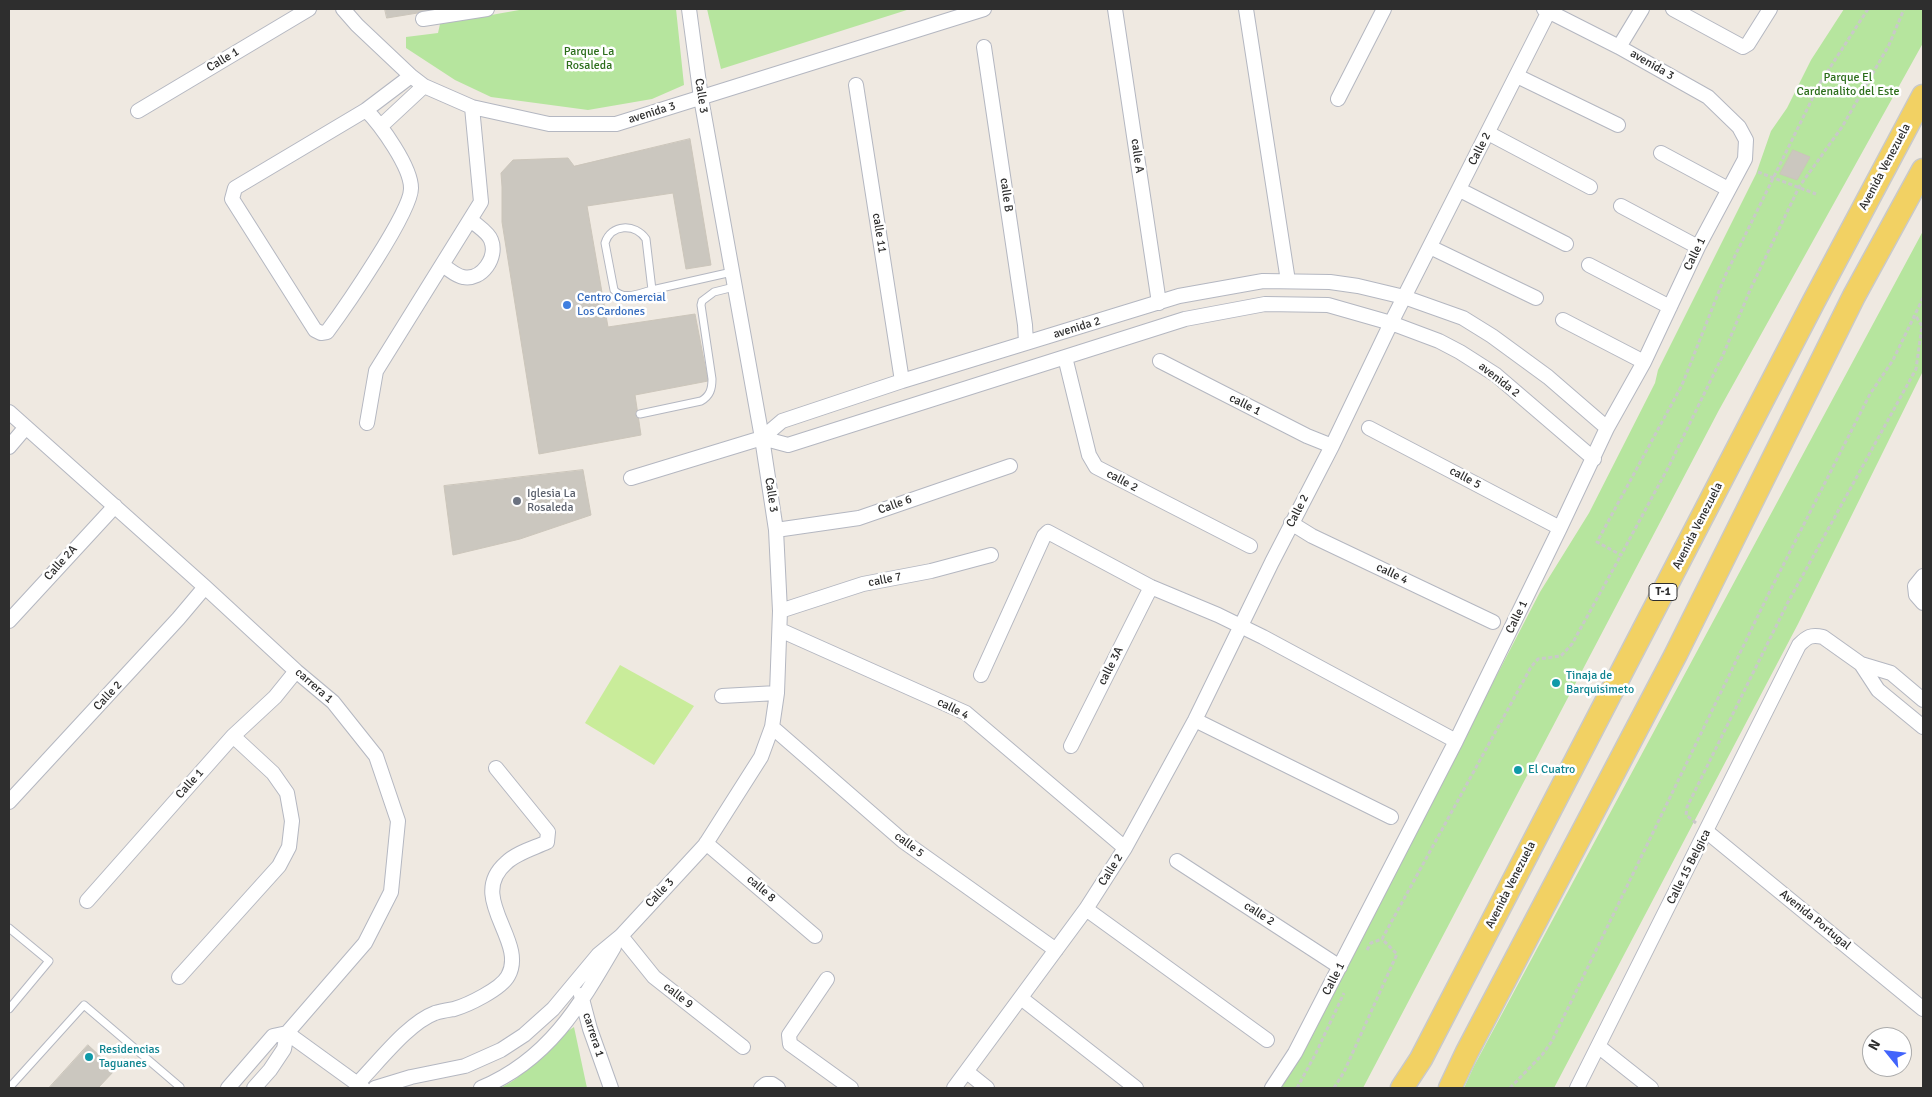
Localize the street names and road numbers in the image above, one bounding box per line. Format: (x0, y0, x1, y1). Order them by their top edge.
street label: Calle 1 (204, 45, 242, 75)
street label: avenida 3 (1627, 47, 1677, 83)
street label: Calle 3 (691, 78, 711, 114)
street label: avenida 3 (627, 99, 677, 127)
street label: Avenida Venezuela (1856, 121, 1914, 213)
street label: Calle 2 (1466, 130, 1494, 168)
street label: calle A (1127, 138, 1147, 174)
street label: calle B (996, 177, 1016, 213)
street label: calle 11 (869, 212, 889, 254)
street label: Calle 1 (1681, 235, 1709, 273)
street label: avenida 2 (1052, 314, 1102, 342)
street label: avenida 2 (1475, 359, 1523, 401)
street label: calle 1 (1227, 391, 1263, 419)
street label: calle 5 (1447, 464, 1483, 492)
street label: calle 2 (1104, 467, 1140, 495)
street label: Calle 3 (761, 477, 781, 513)
street label: Avenida Venezuela (1670, 480, 1726, 572)
street label: Calle 6 (876, 492, 914, 518)
street label: Calle 2 (1284, 492, 1312, 530)
street label: Calle 2A (41, 542, 81, 584)
street label: calle 4 (1374, 560, 1410, 588)
street label: calle 7 (867, 570, 903, 590)
road number: T-1 (1649, 584, 1677, 600)
street label: Calle 1 (1503, 598, 1531, 636)
street label: calle 3A (1095, 644, 1127, 688)
street label: carrera 1 (292, 666, 336, 706)
street label: Calle 2 (91, 678, 125, 714)
street label: calle 4 (935, 695, 971, 723)
street label: Calle 1 (173, 766, 207, 802)
street label: Calle 15 Belgica (1664, 827, 1714, 907)
street label: calle 5 (891, 829, 927, 861)
street label: Avenida Venezuela (1483, 839, 1539, 931)
street label: Calle 2 (1096, 851, 1126, 889)
street label: calle 8 (744, 873, 778, 905)
street label: Calle 3 (643, 875, 677, 911)
street label: Avenida Portugal (1776, 887, 1854, 953)
street label: calle 2 (1241, 899, 1277, 929)
street label: Calle 1 (1320, 960, 1348, 998)
street label: calle 9 (660, 980, 696, 1012)
street label: carrera 1 (579, 1011, 607, 1059)

